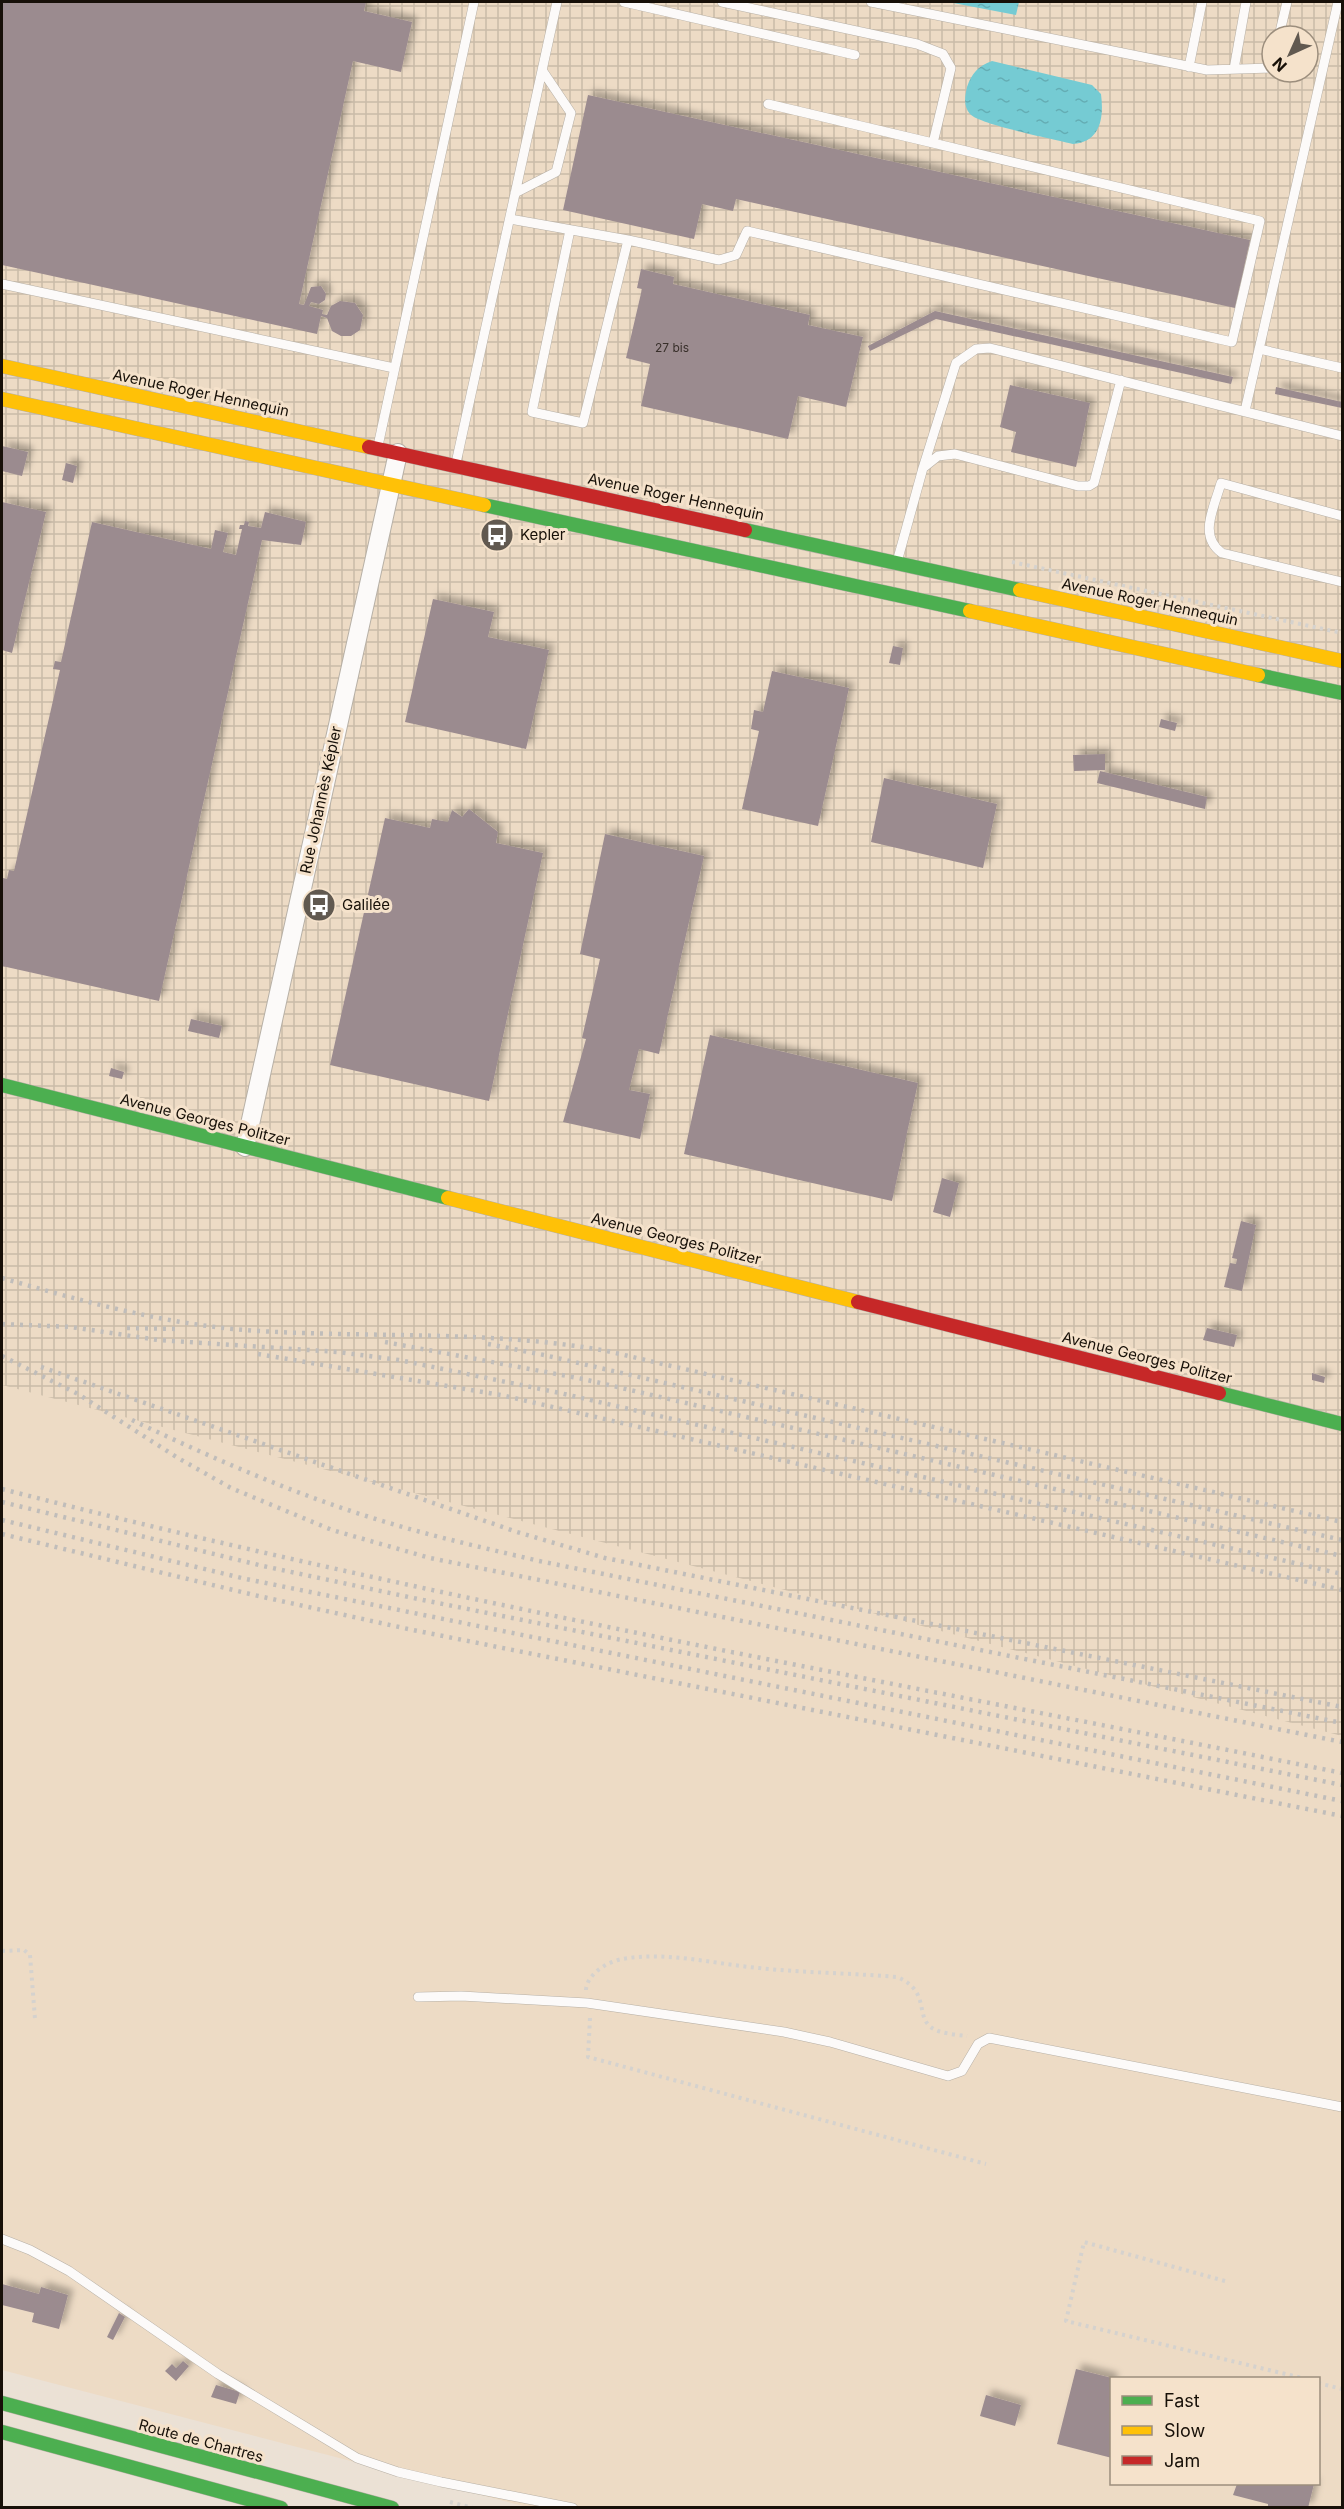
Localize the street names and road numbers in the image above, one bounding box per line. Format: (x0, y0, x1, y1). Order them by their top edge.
street label: Avenue Roger Hennequin (111, 364, 291, 421)
street label: Avenue Roger Hennequin (586, 468, 766, 525)
street label: Avenue Roger Hennequin (1060, 573, 1240, 630)
street label: Rue Johannès Képler (296, 724, 346, 875)
street label: Avenue Georges Politzer (118, 1089, 292, 1150)
street label: Avenue Georges Politzer (589, 1208, 763, 1269)
street label: Avenue Georges Politzer (1060, 1327, 1234, 1388)
street label: Route de Chartres (137, 2415, 266, 2466)

